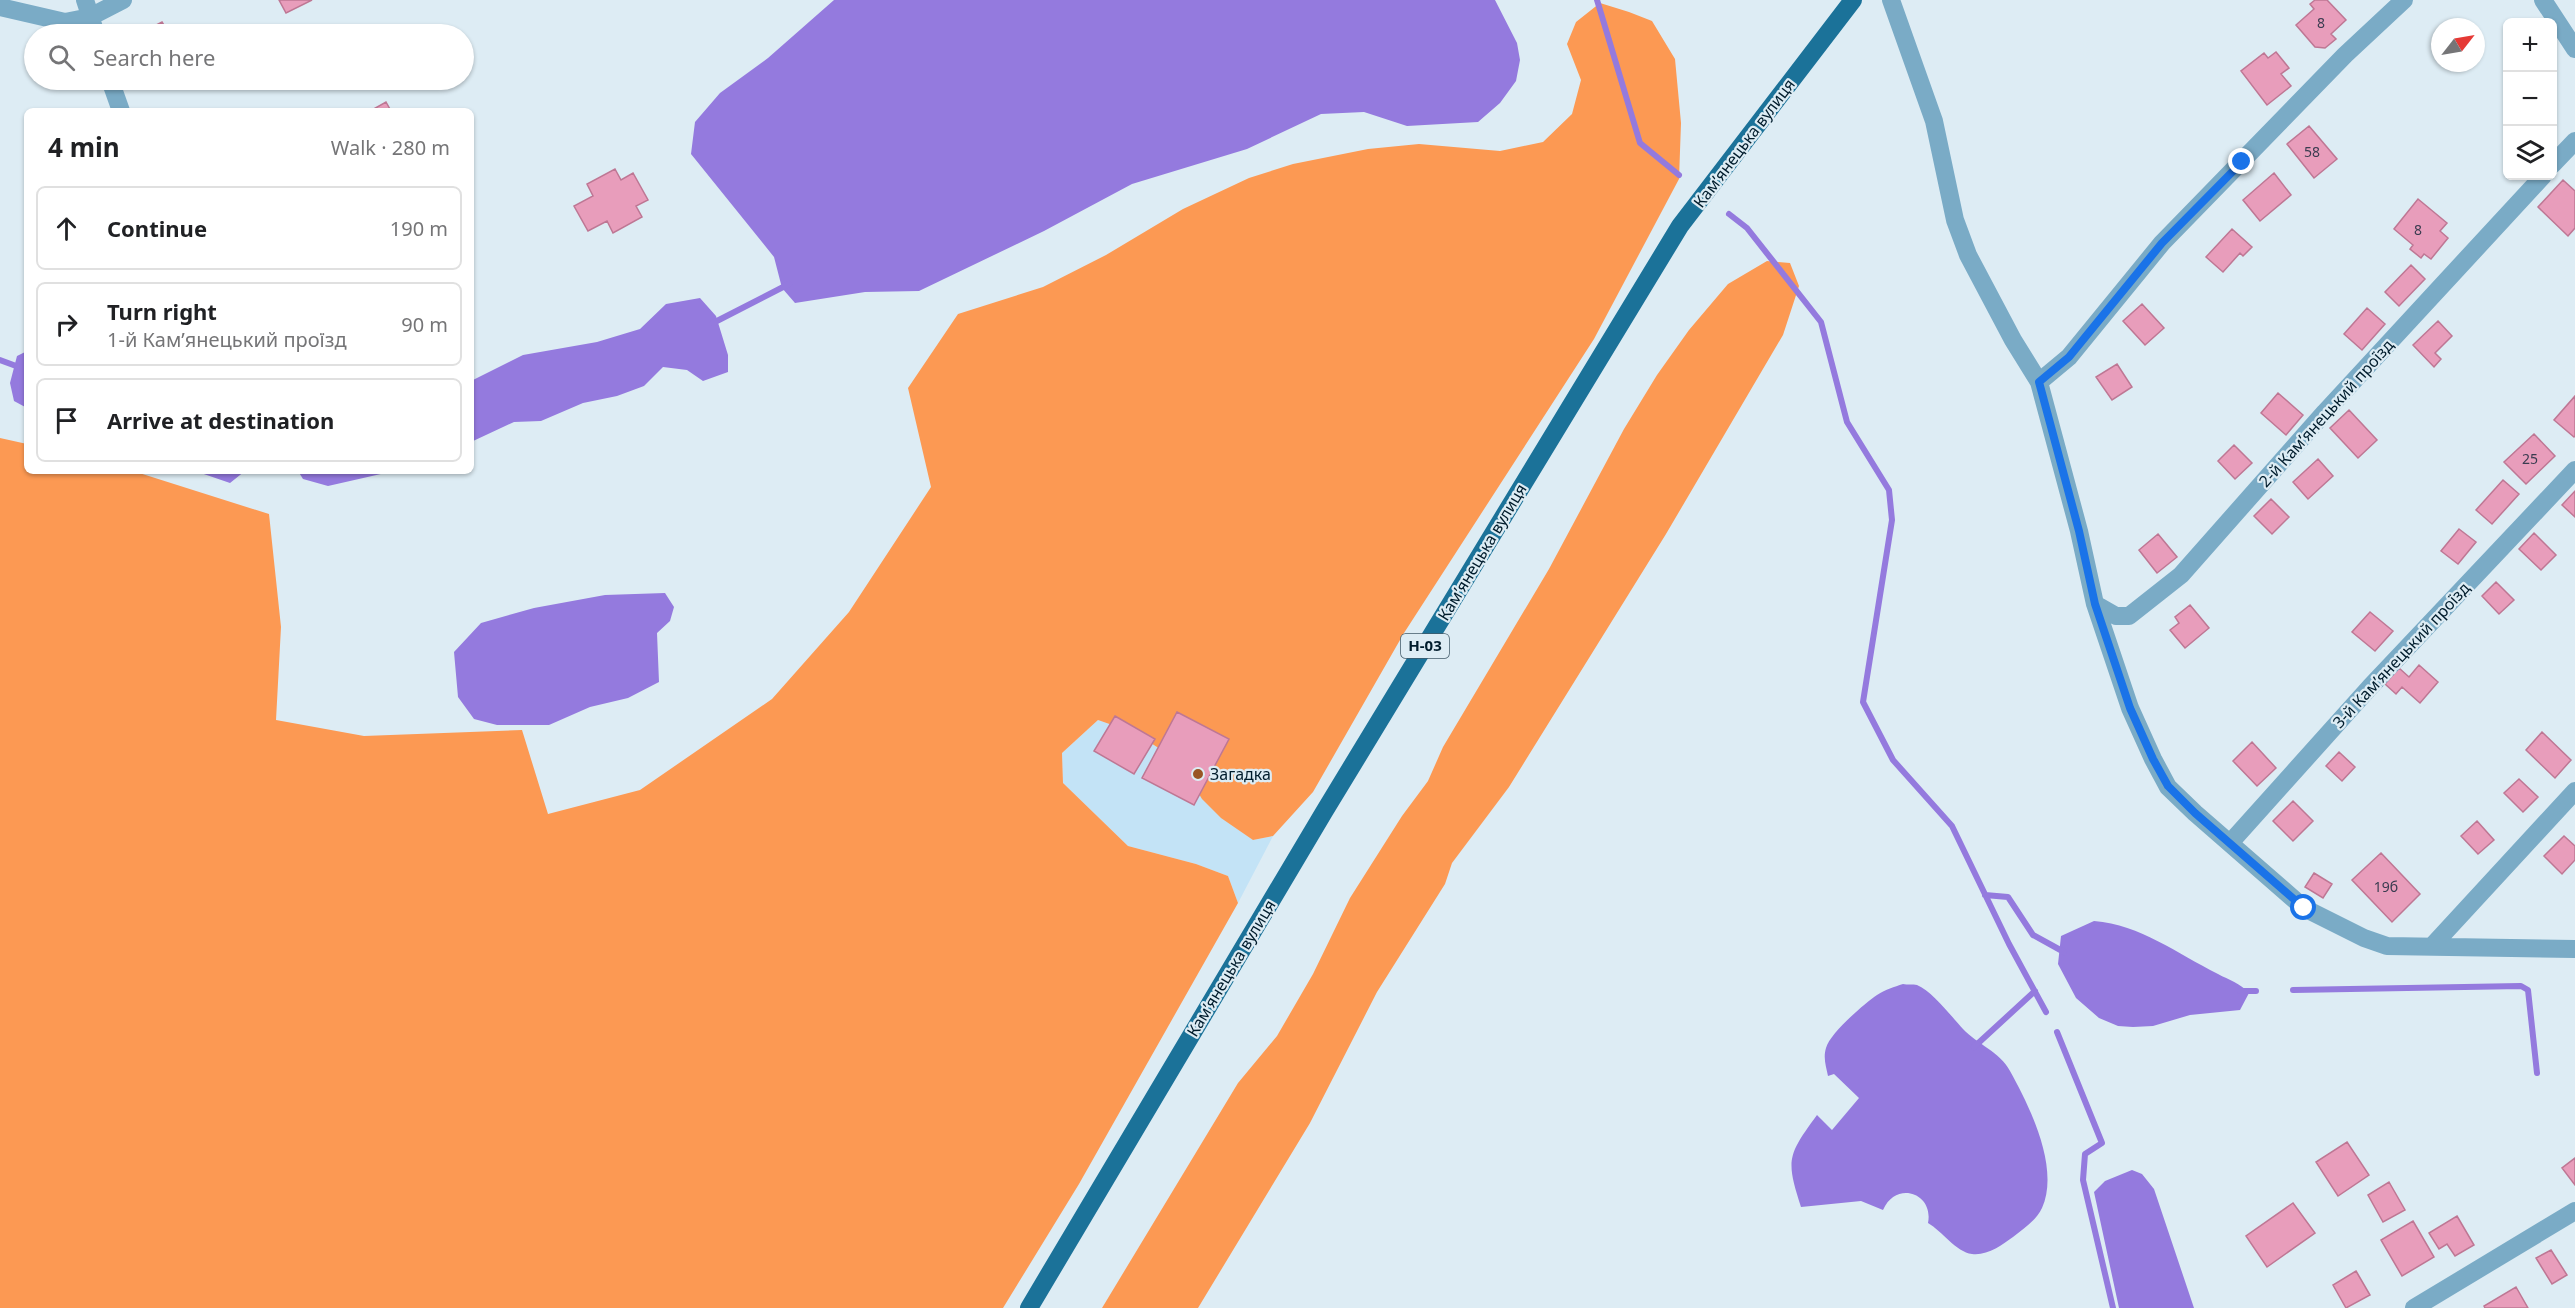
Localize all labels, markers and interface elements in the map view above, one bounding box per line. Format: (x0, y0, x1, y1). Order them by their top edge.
house number: 8 (2317, 13, 2325, 32)
north arrow (2431, 18, 2485, 72)
map controls (2503, 18, 2557, 180)
button: + (2503, 18, 2557, 72)
search box (24, 24, 474, 90)
icon: search (45, 41, 78, 74)
text: Search here (93, 42, 215, 72)
button: − (2503, 72, 2557, 126)
street label: Камʼянецька вулиця (1688, 74, 1800, 212)
button: layers (2503, 126, 2557, 180)
text: 4 min (48, 129, 120, 165)
text: Walk · 280 m (331, 134, 450, 161)
house number: 58 (2304, 142, 2320, 161)
route end (2228, 148, 2254, 174)
icon: ahead (50, 212, 83, 245)
text: Continue (107, 213, 207, 243)
text: 190 m (390, 215, 448, 242)
house number: 8 (2414, 220, 2422, 239)
text: Turn right (107, 296, 217, 326)
icon: right (50, 308, 83, 341)
text: 90 m (401, 311, 448, 338)
text: 1-й Камʼянецький проїзд (107, 326, 347, 353)
street label: 2-й Камʼянецький проїзд (2254, 334, 2399, 492)
icon: arrive (50, 404, 83, 437)
text: Arrive at destination (107, 405, 334, 435)
house number: 25 (2522, 449, 2538, 468)
street label: Камʼянецька вулиця (1432, 479, 1532, 625)
street label: 3-й Камʼянецький проїзд (2328, 577, 2475, 733)
road number: Н-03 (1401, 634, 1449, 658)
place label: Загадка (1210, 763, 1271, 785)
marker: Загадка (1191, 767, 1205, 781)
house number: 19б (2374, 877, 2398, 896)
route start (2290, 894, 2316, 920)
street label: Камʼянецька вулиця (1181, 895, 1281, 1041)

